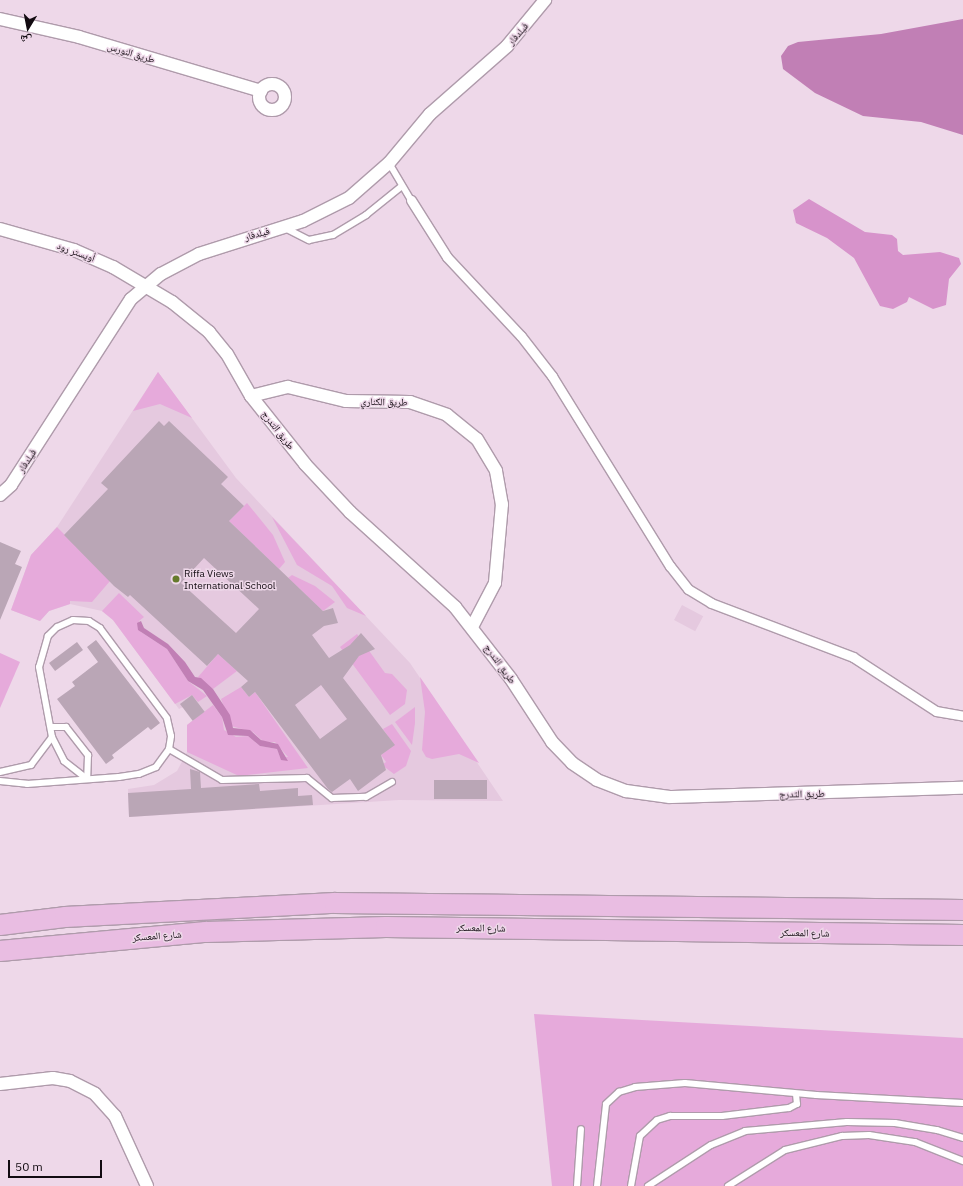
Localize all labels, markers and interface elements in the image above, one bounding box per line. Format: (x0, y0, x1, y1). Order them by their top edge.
north arrow (8, 8, 48, 48)
street label: فيلدفار (505, 20, 531, 48)
text: ش (19, 32, 33, 48)
street label: طريق النورس (106, 40, 156, 66)
street label: فيلدفار (243, 225, 271, 243)
street label: أويستر رود (55, 240, 97, 264)
street label: طريق الكناري (360, 396, 408, 408)
street label: طريق التدرج (259, 408, 297, 452)
street label: فيلدفار (15, 447, 39, 475)
place label: Riffa Views International School (184, 567, 275, 590)
marker: Riffa Views International School (171, 574, 181, 584)
street label: طريق التدرج (482, 642, 518, 686)
street label: طريق التدرج (779, 788, 825, 800)
street label: شارع المعسكر (456, 922, 506, 934)
street label: شارع المعسكر (780, 927, 830, 939)
street label: شارع المعسكر (132, 928, 182, 944)
scale bar (10, 1152, 104, 1178)
text: 50 m (15, 1159, 43, 1174)

